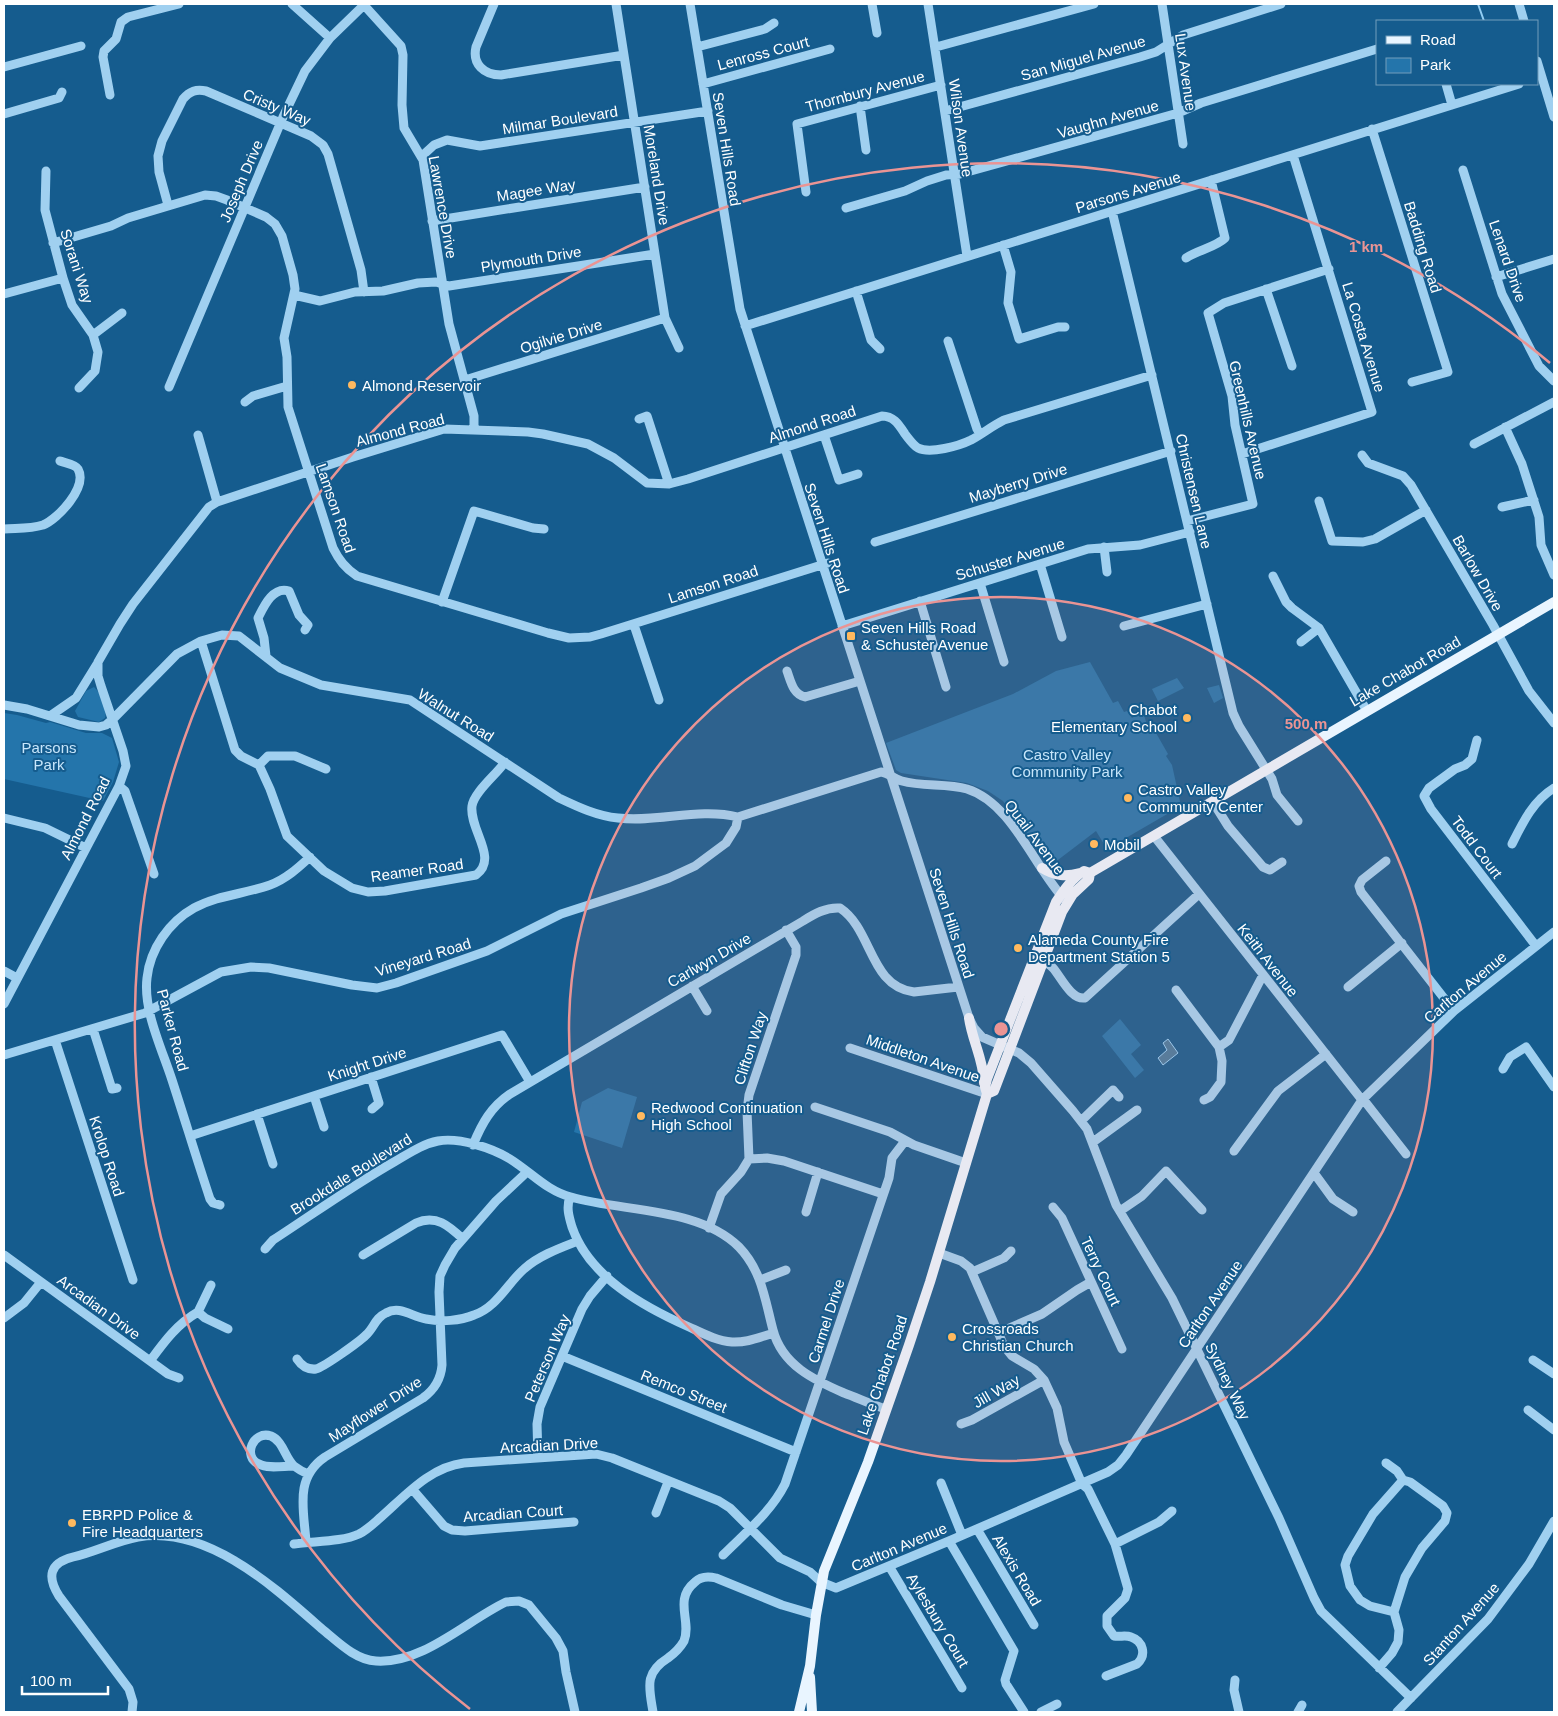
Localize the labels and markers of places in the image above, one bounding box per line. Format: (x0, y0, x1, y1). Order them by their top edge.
place label: Almond Reservoir (362, 377, 481, 394)
marker: Almond Reservoir (346, 379, 358, 391)
place label: Seven Hills Road & Schuster Avenue (861, 619, 988, 653)
marker: Seven Hills Road & Schuster Avenue (845, 630, 857, 642)
place label: Chabot Elementary School (1051, 701, 1178, 735)
marker: Chabot Elementary School (1181, 712, 1193, 724)
place label: Castro Valley Community Center (1138, 781, 1263, 815)
marker: Castro Valley Community Center (1122, 792, 1134, 804)
place label: Mobil (1104, 836, 1140, 853)
marker: Mobil (1088, 838, 1100, 850)
place label: Alameda County Fire Department Station 5 (1028, 931, 1170, 965)
marker: Alameda County Fire Department Station 5 (1012, 942, 1024, 954)
centre of rings (992, 1020, 1010, 1038)
place label: Redwood Continuation High School (651, 1099, 803, 1133)
marker: Redwood Continuation High School (635, 1110, 647, 1122)
place label: Crossroads Christian Church (962, 1320, 1074, 1354)
marker: Crossroads Christian Church (946, 1331, 958, 1343)
place label: EBRPD Police & Fire Headquarters (82, 1506, 203, 1540)
marker: EBRPD Police & Fire Headquarters (66, 1517, 78, 1529)

